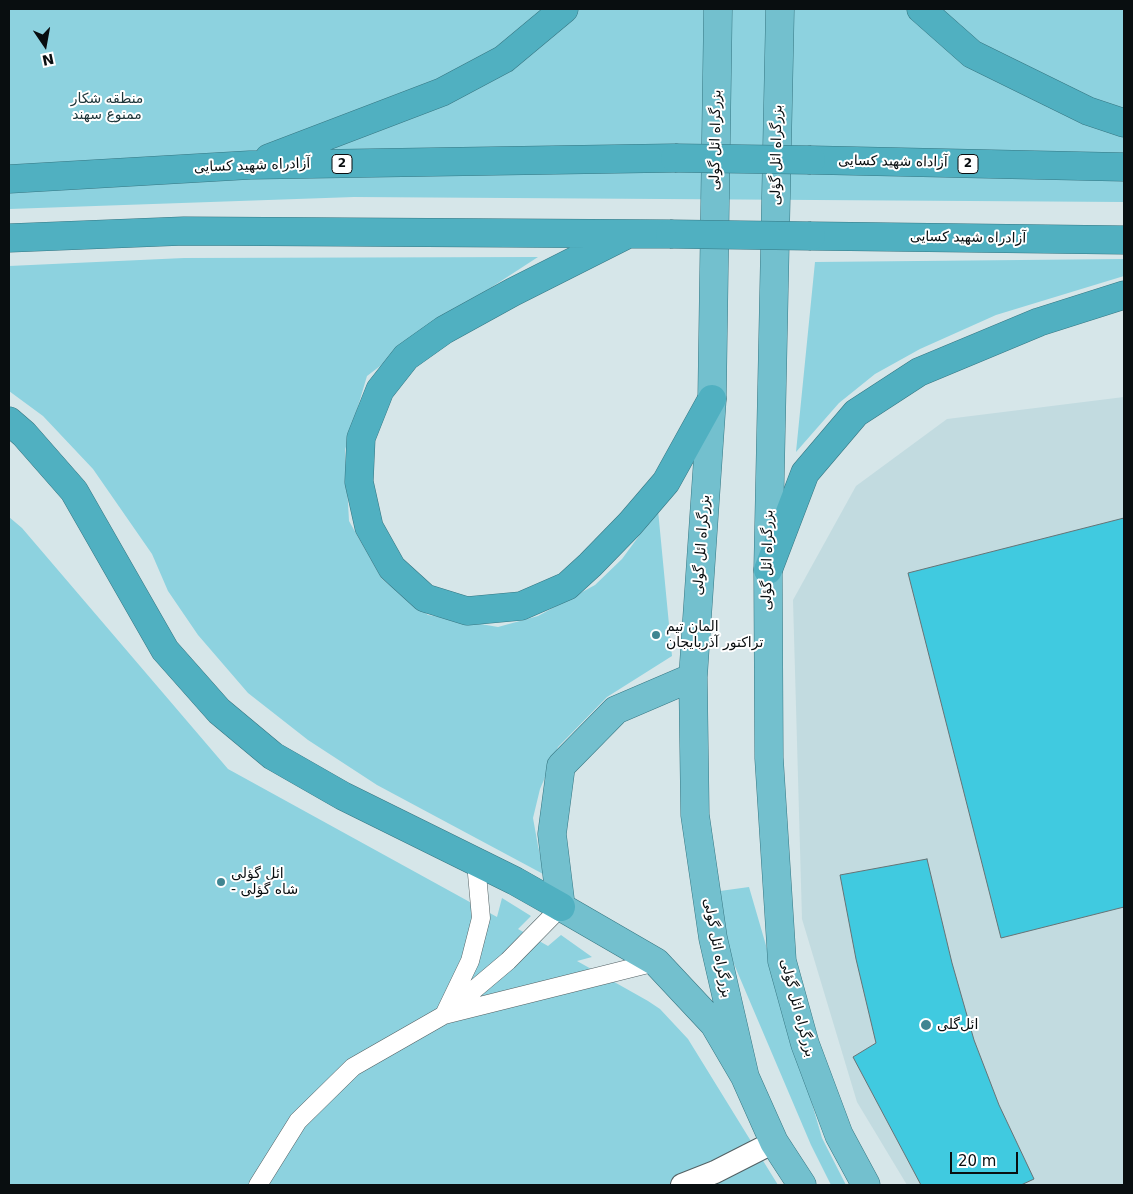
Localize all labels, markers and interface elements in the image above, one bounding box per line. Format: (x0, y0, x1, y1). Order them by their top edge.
north arrow (20, 20, 70, 70)
text: N (41, 51, 56, 69)
street label: بزرگراه ائل گولی (707, 89, 725, 191)
park label: منطقه شکار ممنوع سهند (71, 91, 143, 124)
street label: بزرگراه ائل گؤلی (768, 104, 786, 206)
street label: آزاداه شهید کسایی (838, 153, 948, 171)
road number: 2 (332, 154, 352, 173)
road number: 2 (958, 154, 978, 173)
street label: آزادراه شهید کسایی (194, 156, 310, 176)
street label: آزادراه شهید کسایی (910, 229, 1026, 247)
street label: بزرگراه ائل گولی (690, 494, 714, 596)
street label: بزرگراه ائل گؤلی (759, 509, 777, 611)
place label: المان تیم تراکتور آذربایجان (666, 619, 763, 652)
marker: المان تیم تراکتور آذربایجان (650, 629, 662, 641)
place label: ائل گؤلی - شاه گؤلی (231, 866, 298, 899)
marker: ائل گؤلی - شاه گؤلی (215, 876, 227, 888)
street label: بزرگراه ائل گولی (699, 897, 735, 999)
street label: بزرگراه ائل گؤلی (776, 957, 818, 1059)
place label: ائل‌گلی (937, 1017, 978, 1033)
marker: ائل‌گلی (919, 1018, 933, 1032)
scale bar (953, 1142, 1020, 1174)
text: 20 m (958, 1152, 996, 1170)

